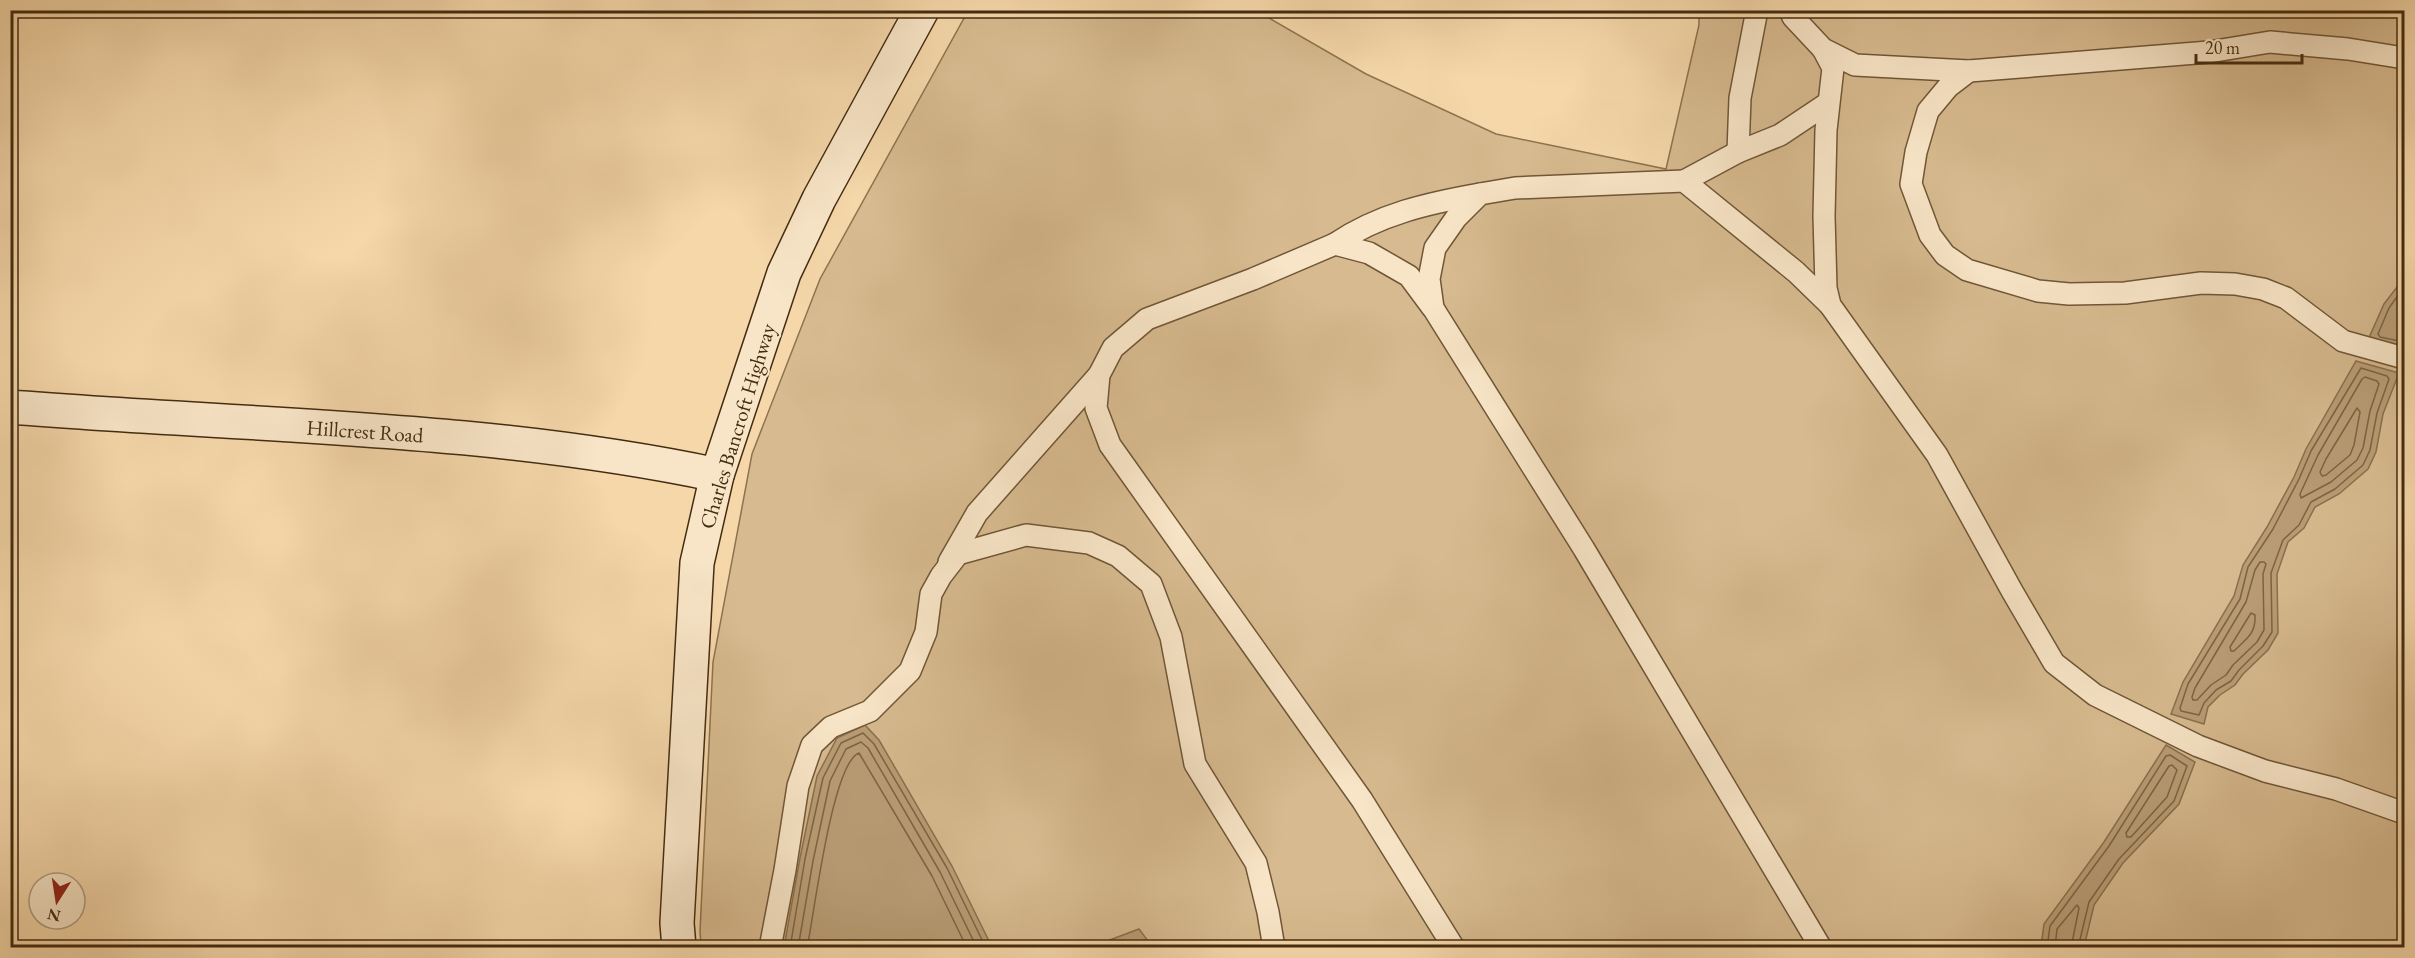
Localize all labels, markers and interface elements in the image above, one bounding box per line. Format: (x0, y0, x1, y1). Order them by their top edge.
scale bar (2196, 27, 2302, 65)
text: 20 m (2205, 36, 2240, 59)
street label: Charles Bancroft Highway (693, 319, 781, 532)
street label: Hillcrest Road (306, 413, 425, 449)
north arrow (27, 871, 87, 931)
text: N (45, 904, 63, 927)

